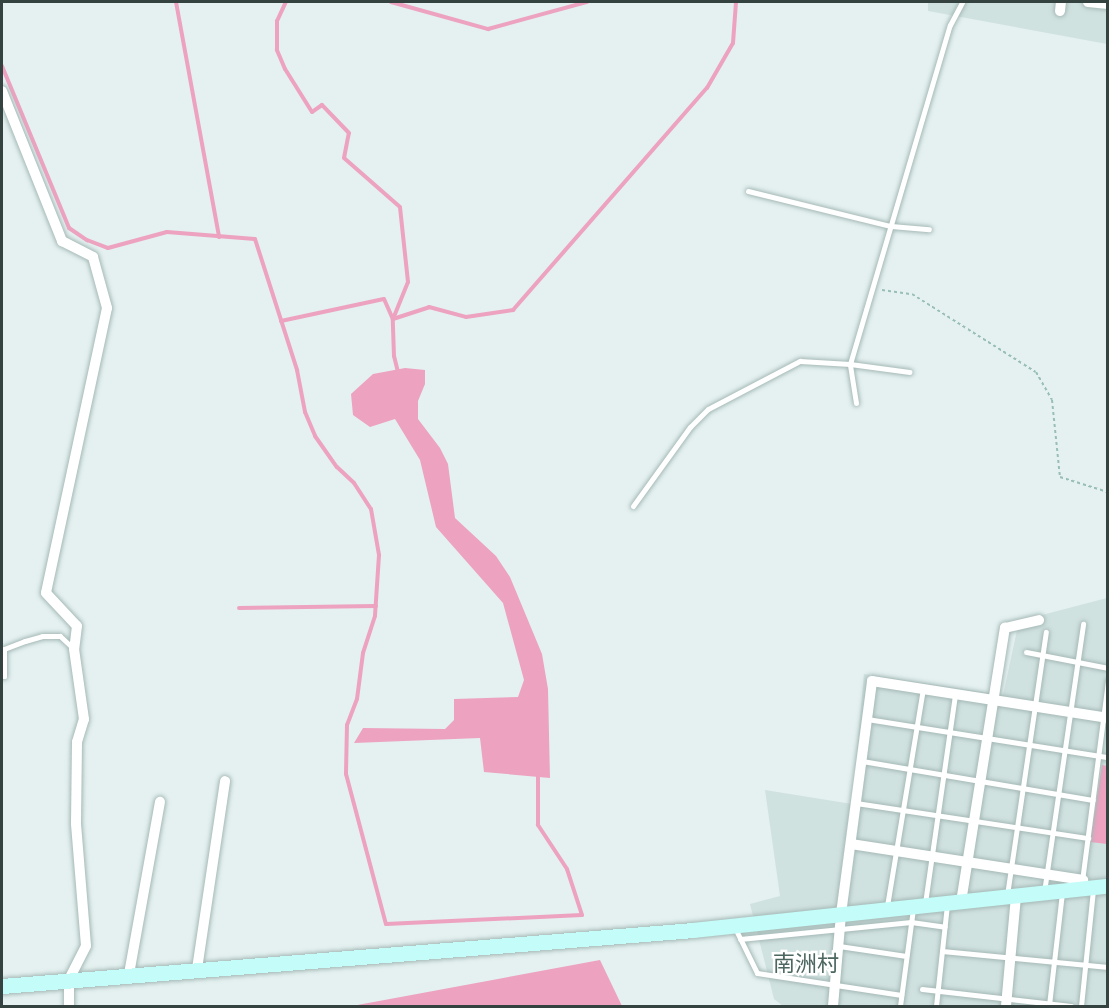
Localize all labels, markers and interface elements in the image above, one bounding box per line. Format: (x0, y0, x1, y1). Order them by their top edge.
district label: 南洲村 (773, 952, 839, 978)

